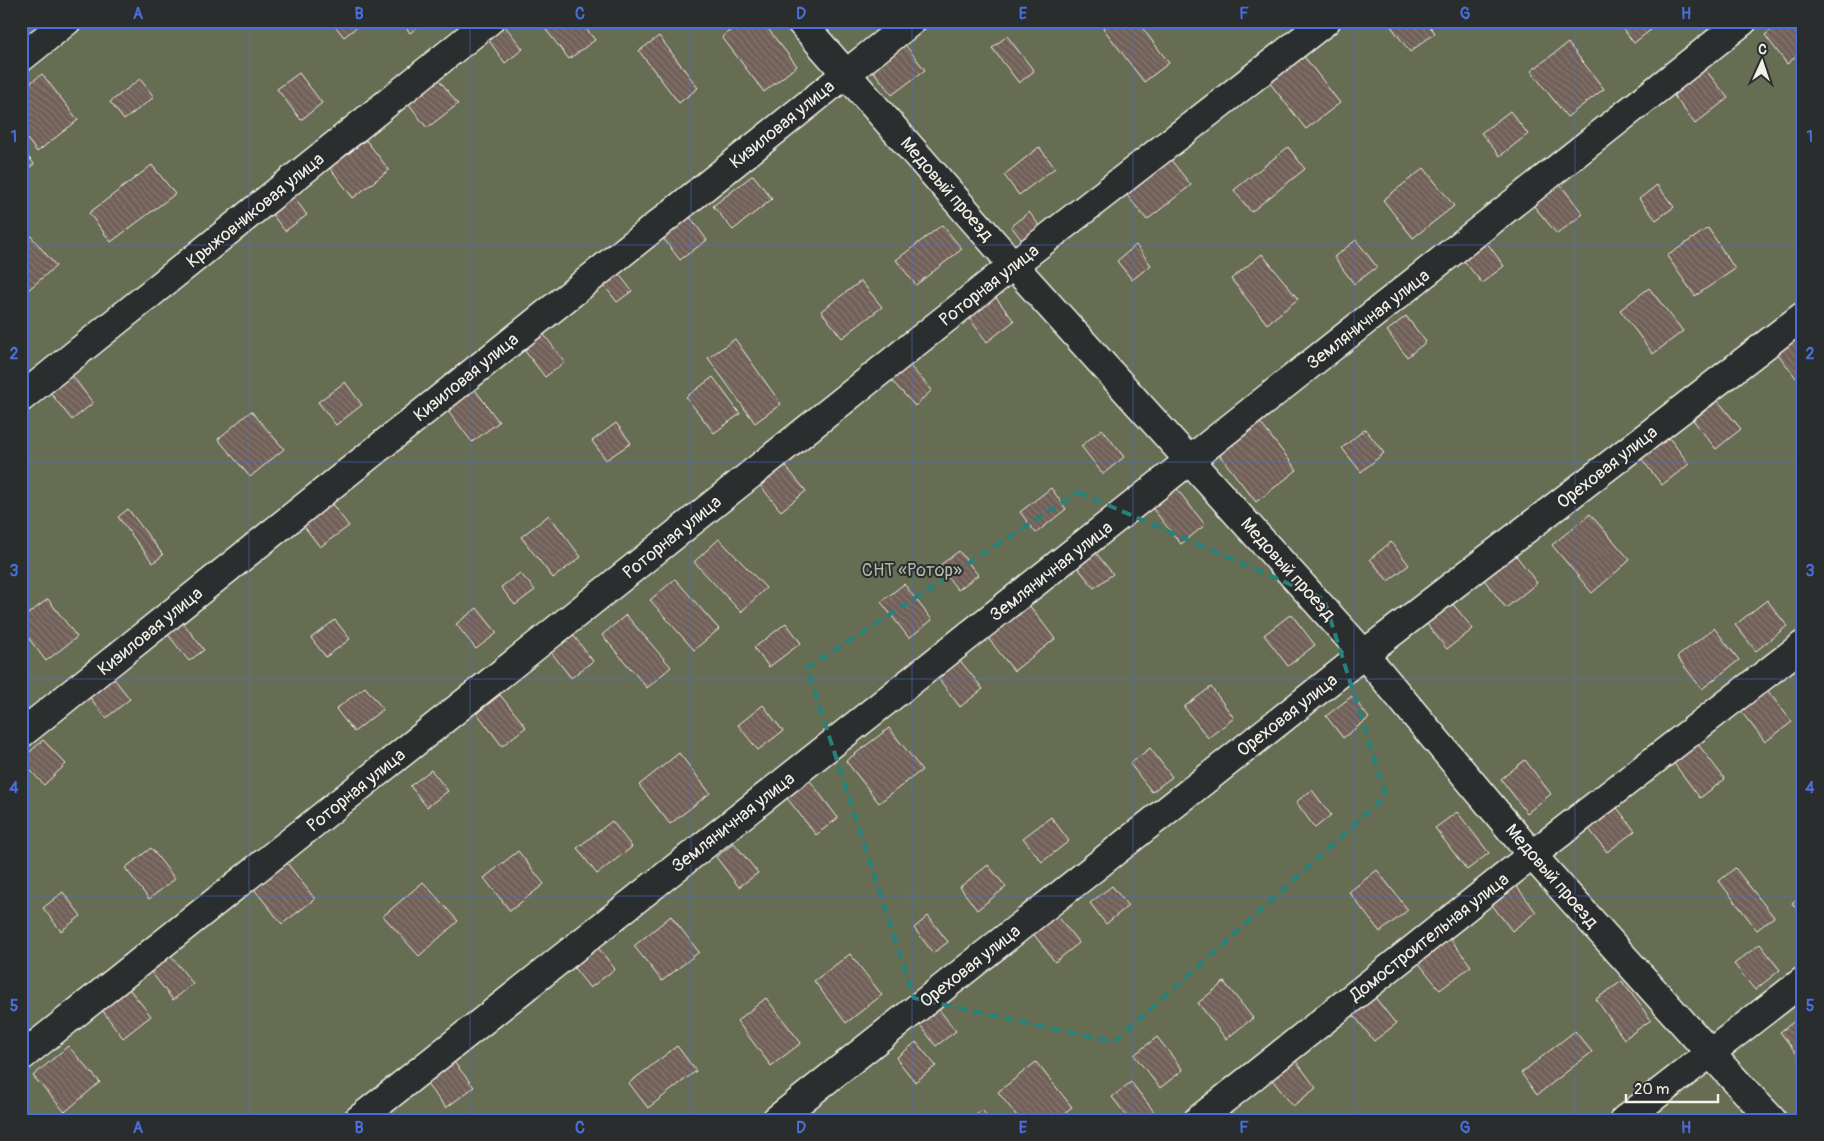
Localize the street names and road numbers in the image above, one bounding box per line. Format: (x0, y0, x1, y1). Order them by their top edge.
street label: Кизиловая улица (725, 75, 840, 174)
street label: Медовый проезд (895, 132, 998, 246)
street label: Крыжовниковая улица (182, 148, 329, 273)
street label: Роторная улица (935, 239, 1044, 332)
street label: Земляничная улица (1302, 264, 1435, 375)
street label: Кизиловая улица (409, 328, 524, 427)
street label: Ореховая улица (1552, 421, 1662, 514)
street label: Роторная улица (618, 491, 726, 584)
street label: Медовый проезд (1235, 513, 1340, 626)
street label: Земляничная улица (985, 516, 1118, 627)
street label: Кизиловая улица (93, 582, 208, 681)
street label: Ореховая улица (1232, 669, 1342, 762)
street label: Роторная улица (302, 744, 410, 837)
street label: Земляничная улица (667, 767, 800, 878)
street label: Медовый проезд (1500, 819, 1603, 933)
street label: Домостроительная улица (1344, 868, 1514, 1007)
street label: Ореховая улица (915, 920, 1025, 1013)

